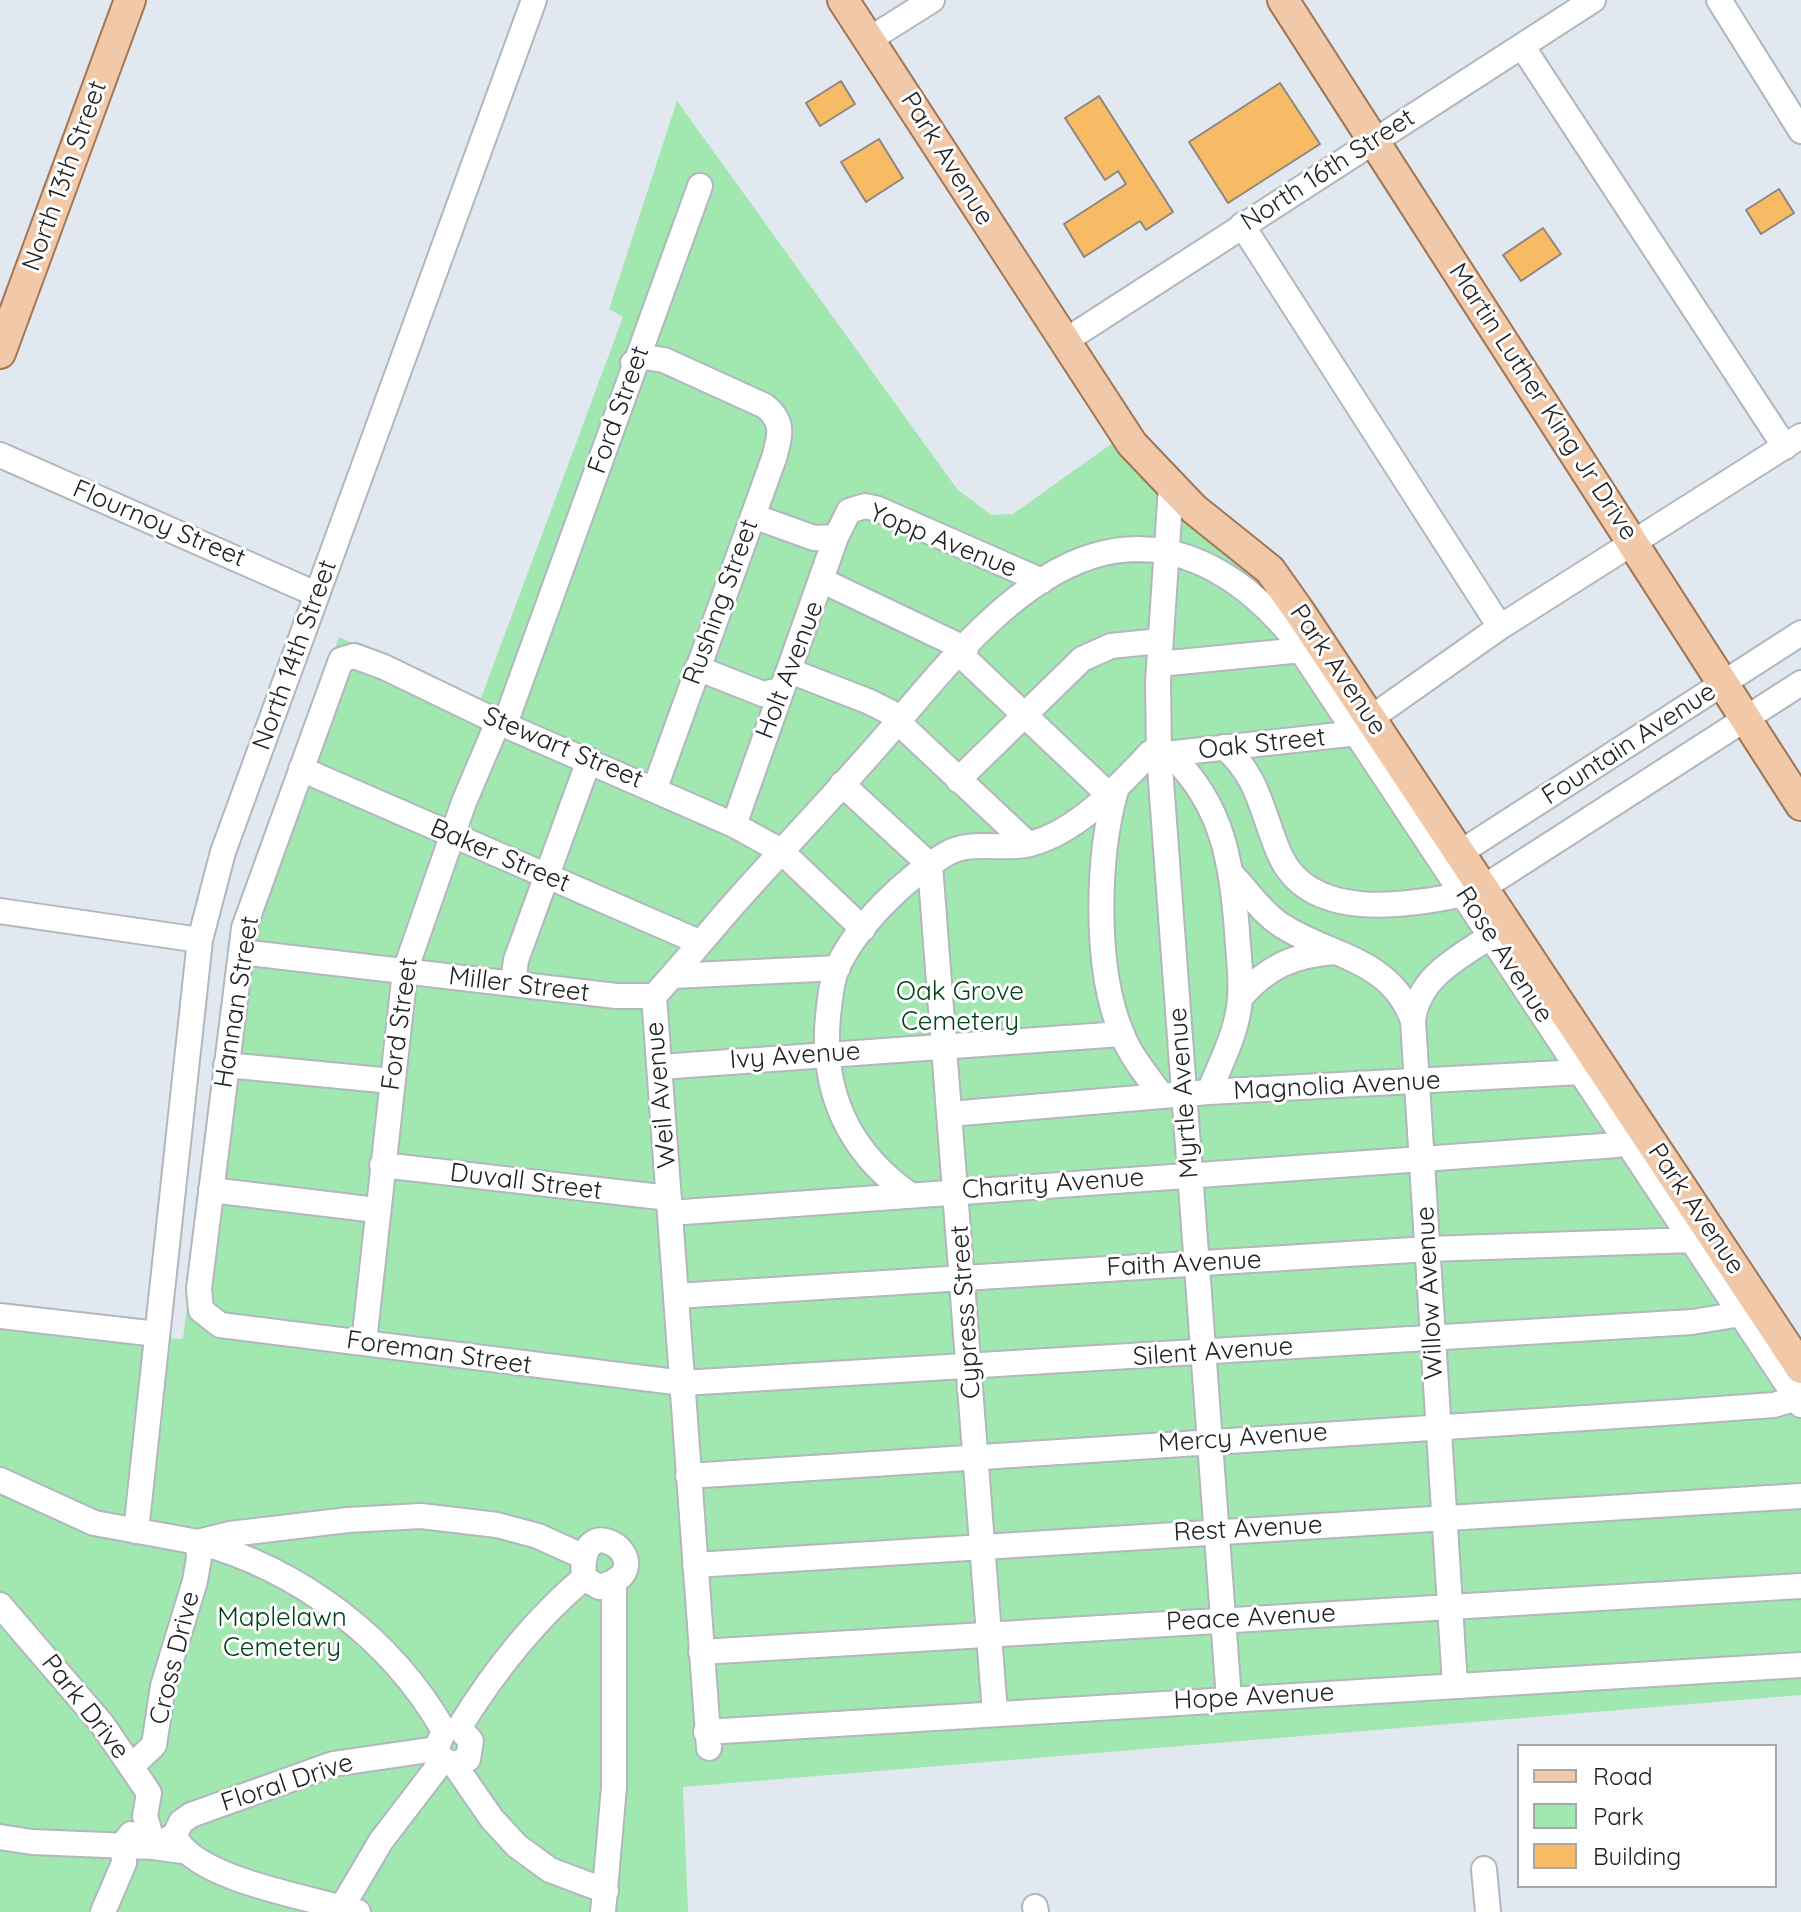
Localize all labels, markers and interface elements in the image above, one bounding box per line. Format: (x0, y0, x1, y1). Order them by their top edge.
street label: North 13th Street (16, 77, 114, 275)
street label: Park Avenue (894, 87, 1000, 231)
street label: North 16th Street (1235, 102, 1421, 238)
street label: Martin Luther King Jr Drive (1442, 258, 1644, 546)
street label: Ford Street (582, 342, 656, 478)
street label: Flournoy Street (68, 474, 250, 574)
street label: Yopp Avenue (865, 497, 1021, 585)
street label: Rushing Street (677, 515, 765, 689)
street label: North 14th Street (246, 556, 344, 754)
street label: Holt Avenue (749, 597, 831, 743)
street label: Park Avenue (1283, 599, 1393, 741)
street label: Fountain Avenue (1536, 676, 1722, 812)
street label: Stewart Street (478, 700, 648, 796)
street label: Oak Street (1197, 722, 1327, 766)
street label: Baker Street (425, 813, 575, 899)
street label: Rose Avenue (1448, 881, 1560, 1029)
street label: Hannan Street (208, 914, 266, 1090)
street label: Ford Street (375, 956, 425, 1092)
street label: Miller Street (447, 961, 591, 1009)
park label: Oak Grove Cemetery (896, 976, 1024, 1038)
street label: Myrtle Avenue (1162, 1006, 1206, 1180)
street label: Weil Avenue (639, 1020, 683, 1170)
street label: Ivy Avenue (729, 1036, 861, 1076)
street label: Magnolia Avenue (1233, 1065, 1441, 1107)
street label: Park Avenue (1641, 1138, 1751, 1280)
street label: Duvall Street (448, 1157, 604, 1207)
street label: Charity Avenue (961, 1162, 1145, 1206)
street label: Willow Avenue (1410, 1205, 1450, 1381)
street label: Cypress Street (944, 1224, 988, 1400)
street label: Faith Avenue (1106, 1244, 1262, 1284)
street label: Foreman Street (344, 1325, 534, 1381)
street label: Silent Avenue (1132, 1331, 1294, 1373)
street label: Mercy Avenue (1157, 1417, 1329, 1459)
street label: Rest Avenue (1173, 1510, 1323, 1548)
street label: Cross Drive (143, 1588, 207, 1728)
street label: Peace Avenue (1165, 1598, 1337, 1638)
park label: Maplelawn Cemetery (217, 1602, 347, 1664)
street label: Park Drive (34, 1648, 136, 1766)
street label: Hope Avenue (1173, 1677, 1335, 1717)
legend (1517, 1744, 1777, 1888)
street label: Floral Drive (217, 1747, 357, 1819)
text: Road (1593, 1761, 1653, 1791)
text: Park (1593, 1801, 1644, 1831)
text: Building (1593, 1841, 1681, 1871)

